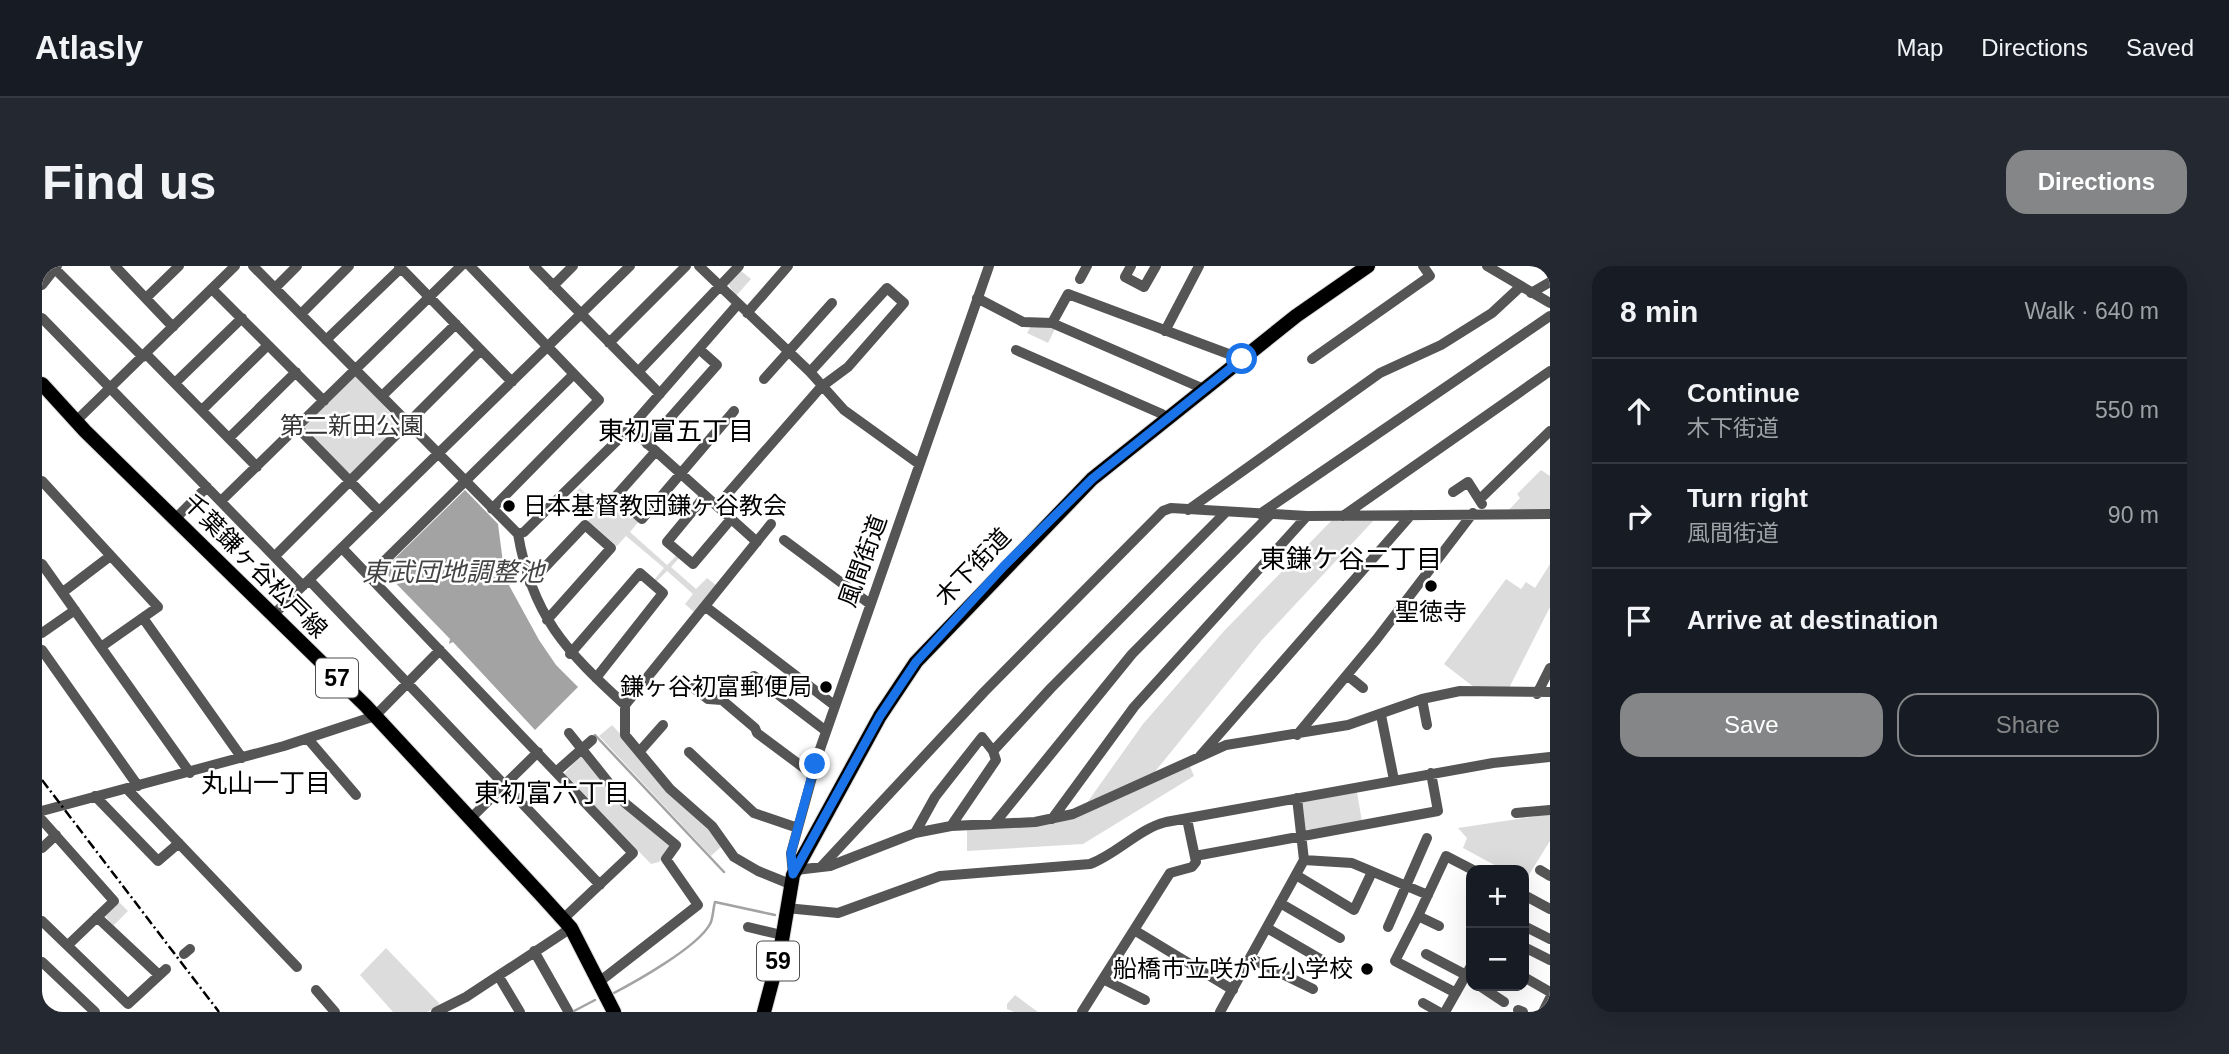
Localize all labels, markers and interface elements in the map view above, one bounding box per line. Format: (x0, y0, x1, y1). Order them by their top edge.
text: Atlasly (35, 29, 143, 66)
text: Map (1897, 34, 1943, 61)
text: Directions (1981, 34, 2088, 61)
text: Saved (2126, 34, 2194, 61)
button: Directions (2006, 150, 2187, 214)
text: Find us (42, 155, 216, 209)
text: 8 min (1620, 295, 1698, 328)
text: Walk · 640 m (2024, 298, 2159, 324)
route start (1226, 343, 1257, 374)
text: Continue (1687, 378, 1800, 408)
icon: ahead (1620, 392, 1658, 430)
text: 550 m (2095, 397, 2159, 423)
park label: 第二新田公園 (280, 412, 424, 439)
text: 木下街道 (1687, 415, 1779, 441)
district label: 東初富五丁目 (598, 416, 754, 446)
text: Turn right (1687, 483, 1808, 513)
street label: 千葉鎌ヶ谷松戸線 (178, 488, 333, 643)
place label: 日本基督教団鎌ヶ谷教会 (523, 492, 787, 519)
icon: right (1620, 497, 1658, 535)
marker: 日本基督教団鎌ヶ谷教会 (501, 498, 517, 514)
text: 90 m (2108, 502, 2159, 528)
street label: 風間街道 (833, 511, 892, 611)
text: 風間街道 (1687, 520, 1779, 546)
street label: 木下街道 (930, 523, 1016, 611)
district label: 東鎌ケ谷二丁目 (1260, 544, 1442, 574)
water label: 東武団地調整池 (362, 557, 547, 587)
marker: 聖徳寺 (1423, 578, 1439, 594)
place label: 聖徳寺 (1395, 598, 1467, 625)
icon: arrive (1620, 602, 1658, 640)
text: Arrive at destination (1687, 605, 1938, 635)
road number: 57 (316, 658, 358, 698)
place label: 鎌ヶ谷初富郵便局 (620, 673, 812, 700)
marker: 鎌ヶ谷初富郵便局 (818, 679, 834, 695)
button: Save (1620, 693, 1883, 757)
button: Share (1897, 693, 2159, 757)
route end (799, 748, 830, 779)
district label: 丸山一丁目 (201, 768, 331, 798)
district label: 東初富六丁目 (474, 778, 630, 808)
map controls (1466, 865, 1529, 991)
button: + (1466, 865, 1529, 928)
button: − (1466, 928, 1529, 991)
road number: 59 (757, 942, 799, 981)
place label: 船橋市立咲が丘小学校 (1113, 955, 1353, 982)
marker: 船橋市立咲が丘小学校 (1359, 961, 1375, 977)

